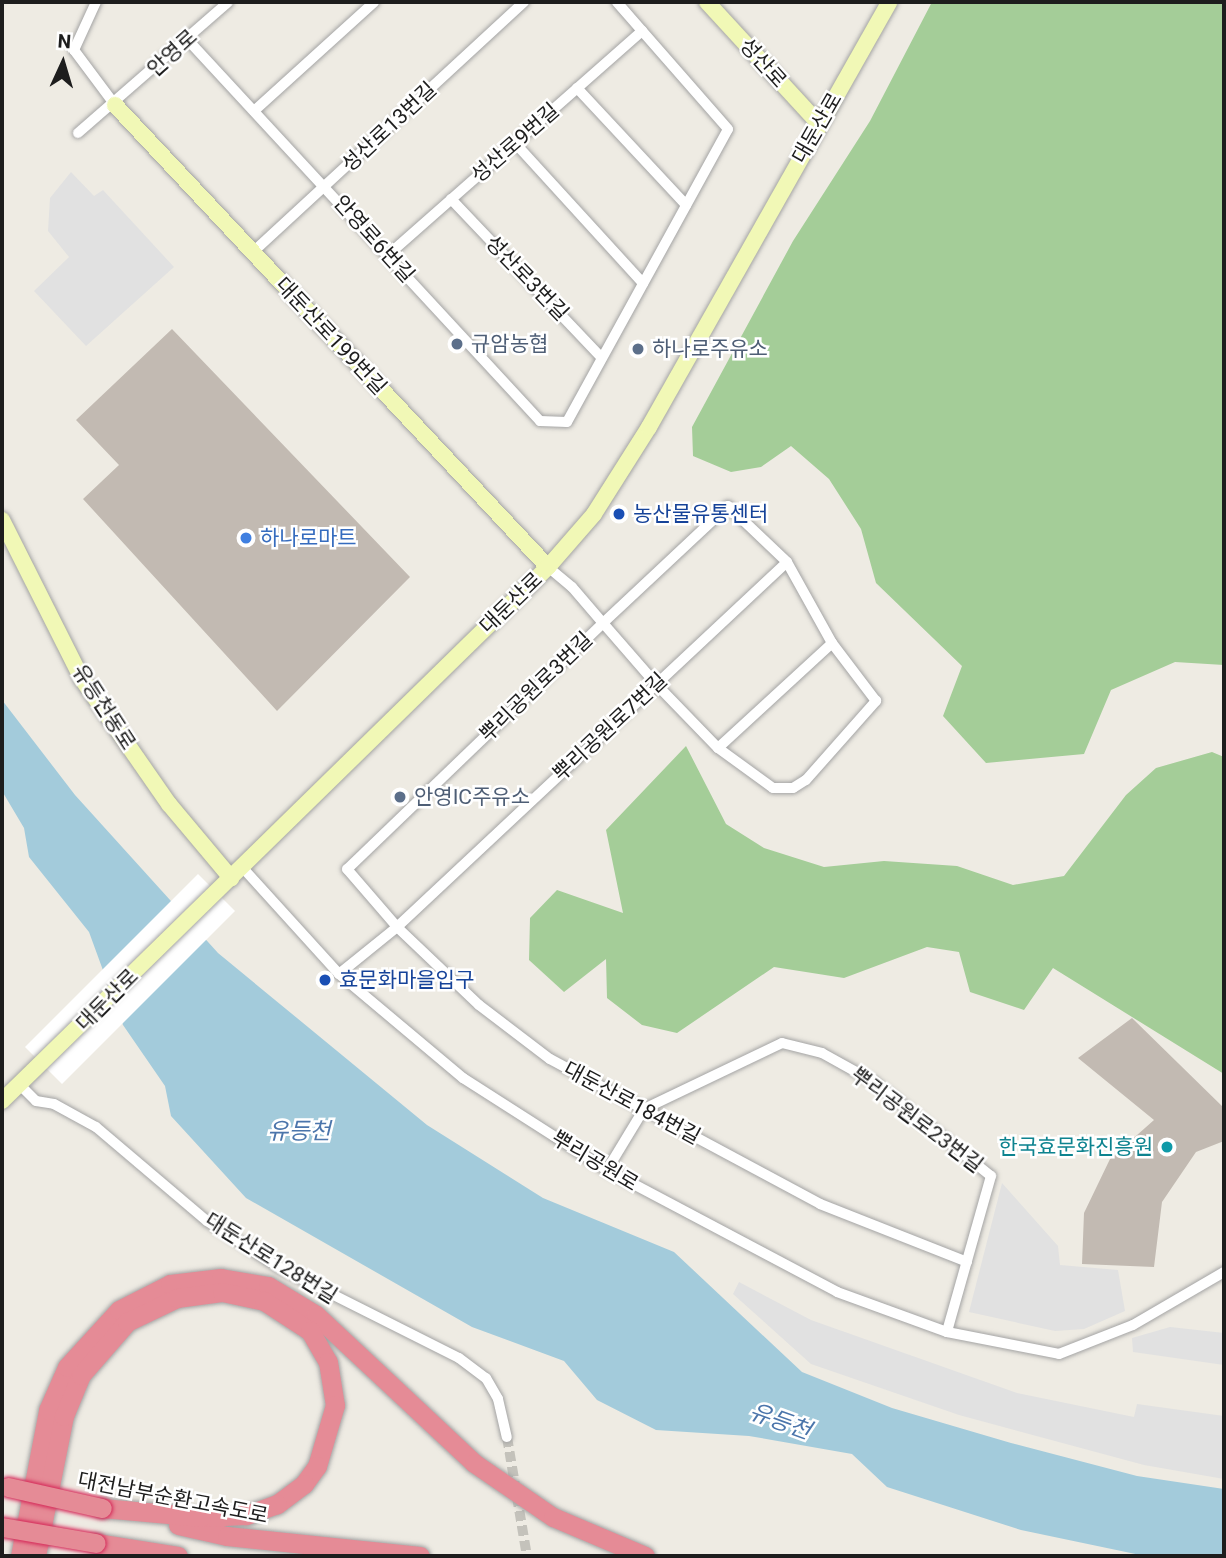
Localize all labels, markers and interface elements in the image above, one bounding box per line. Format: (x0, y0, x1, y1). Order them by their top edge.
street label: 안영로 (142, 24, 202, 82)
north arrow (28, 28, 98, 98)
text: N (57, 30, 72, 53)
street label: 성산로 (734, 33, 792, 93)
street label: 성산로13번길 (336, 77, 442, 177)
street label: 대둔산로 (787, 88, 847, 168)
street label: 성산로9번길 (466, 98, 564, 188)
street label: 안영로6번길 (328, 190, 420, 288)
street label: 성산로3번길 (480, 230, 574, 326)
street label: 대둔산로199번길 (270, 272, 392, 400)
place label: 규암농협 (471, 331, 548, 357)
marker: 규암농협 (449, 336, 465, 352)
place label: 하나로주유소 (652, 336, 768, 362)
marker: 하나로주유소 (630, 341, 646, 357)
place label: 농산물유통센터 (633, 501, 768, 527)
marker: 농산물유통센터 (611, 506, 627, 522)
place label: 하나로마트 (260, 525, 357, 551)
marker: 하나로마트 (238, 530, 254, 546)
street label: 대둔산로 (474, 567, 548, 639)
street label: 뿌리공원로3번길 (474, 627, 598, 747)
street label: 유등천동로 (67, 660, 141, 754)
street label: 뿌리공원로7번길 (548, 668, 672, 786)
place label: 안영IC주유소 (414, 784, 530, 810)
marker: 안영IC주유소 (392, 789, 408, 805)
street label: 대둔산로 (71, 964, 143, 1036)
place label: 효문화마을입구 (339, 967, 474, 993)
marker: 효문화마을입구 (317, 972, 333, 988)
street label: 대둔산로184번길 (559, 1056, 705, 1150)
street label: 뿌리공원로23번길 (846, 1062, 988, 1178)
water label: 유등천 (267, 1118, 331, 1146)
street label: 뿌리공원로 (547, 1125, 643, 1197)
place label: 한국효문화진흥원 (998, 1134, 1153, 1160)
marker: 한국효문화진흥원 (1159, 1139, 1175, 1155)
street label: 대둔산로128번길 (200, 1207, 342, 1309)
water label: 유등천 (745, 1398, 815, 1446)
street label: 대전남부순환고속도로 (76, 1467, 270, 1529)

